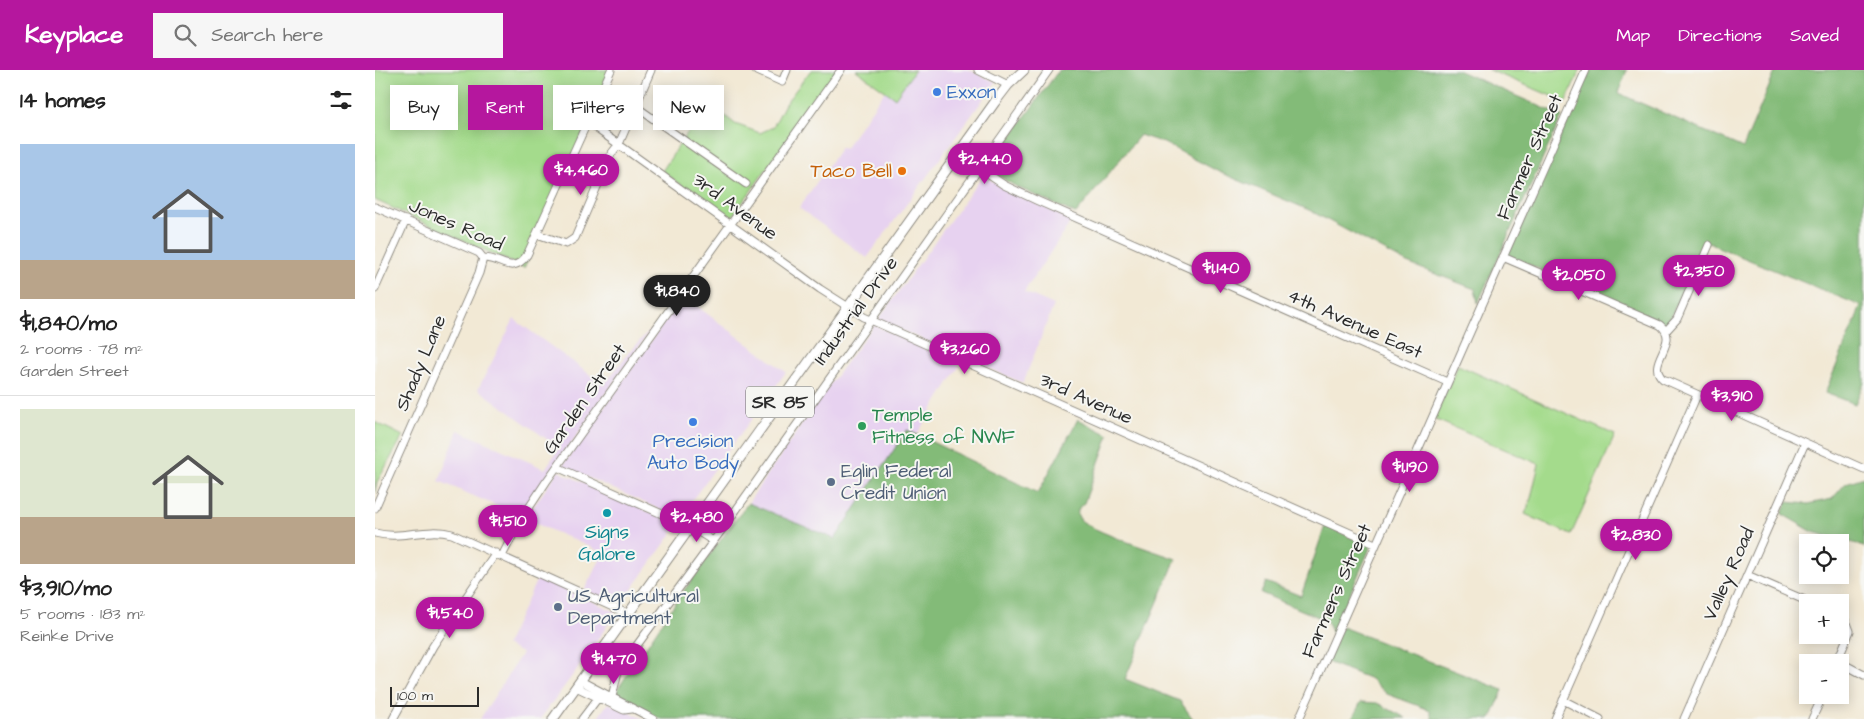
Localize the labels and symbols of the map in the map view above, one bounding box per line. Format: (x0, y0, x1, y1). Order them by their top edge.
place label: Exxon (947, 79, 996, 106)
marker: Exxon (931, 86, 943, 98)
street label: Farmer Street (1490, 90, 1570, 224)
pin: $2,440 (944, 142, 1026, 185)
pin: $4,460 (540, 154, 622, 196)
place label: Taco Bell (810, 158, 892, 185)
marker: Taco Bell (896, 165, 908, 177)
street label: 3rd Avenue (687, 167, 783, 247)
street label: Jones Road (404, 192, 508, 258)
street label: Industrial Drive (807, 251, 905, 371)
pin: $1,140 (1180, 252, 1262, 294)
pin: $2,350 (1658, 254, 1740, 297)
pin: $2,050 (1538, 258, 1620, 301)
pin: $1,840 (636, 274, 718, 317)
street label: 4th Avenue East (1283, 282, 1427, 366)
street label: Shady Lane (389, 311, 454, 415)
pin: $3,260 (924, 332, 1006, 375)
street label: Garden Street (537, 338, 633, 460)
street label: 3rd Avenue (1035, 366, 1137, 432)
pin: $3,910 (1691, 380, 1773, 422)
road number: SR 85 (746, 386, 814, 418)
place label: Temple Fitness of NWF (872, 402, 1015, 451)
marker: Precision Auto Body (687, 416, 699, 428)
marker: Temple Fitness of NWF (856, 420, 868, 432)
place label: Precision Auto Body (647, 428, 740, 478)
pin: $1,190 (1369, 450, 1451, 493)
place label: Eglin Federal Credit Union (841, 458, 952, 507)
marker: Eglin Federal Credit Union (825, 476, 837, 488)
pin: $2,480 (656, 500, 738, 543)
pin: $1,510 (467, 504, 549, 547)
marker: Signs Galore (601, 507, 613, 519)
pin: $2,830 (1595, 518, 1677, 561)
place label: Signs Galore (578, 519, 636, 568)
street label: Farmers Street (1295, 519, 1379, 663)
street label: Valley Road (1696, 523, 1763, 625)
place label: US Agricultural Department (568, 583, 699, 632)
pin: $1,540 (409, 596, 491, 639)
marker: US Agricultural Department (552, 601, 564, 613)
pin: $1,470 (573, 642, 655, 685)
scale bar (390, 684, 479, 707)

